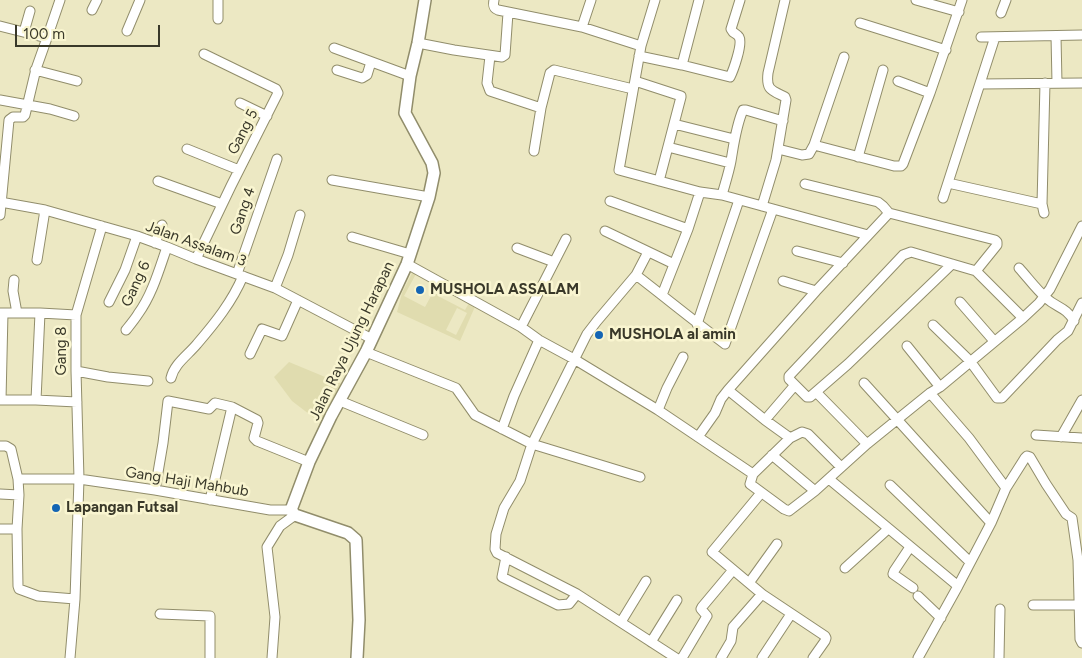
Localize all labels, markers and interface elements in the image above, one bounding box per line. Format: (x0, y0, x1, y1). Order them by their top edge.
scale bar (18, 15, 162, 47)
text: 100 m (23, 25, 65, 43)
street label: Gang 5 (224, 106, 262, 158)
street label: Gang 4 (226, 185, 260, 237)
street label: Jalan Assalam 3 (143, 217, 249, 271)
street label: Gang 6 (118, 258, 154, 310)
street label: Jalan Raya Ujung Harapan (306, 258, 398, 424)
place label: MUSHOLA ASSALAM (430, 281, 579, 299)
marker: MUSHOLA ASSALAM (414, 284, 426, 296)
street label: Gang 8 (53, 326, 71, 376)
place label: MUSHOLA al amin (609, 326, 736, 344)
marker: MUSHOLA al amin (593, 329, 605, 341)
street label: Gang Haji Mahbub (124, 463, 250, 501)
place label: Lapangan Futsal (66, 499, 178, 517)
marker: Lapangan Futsal (50, 502, 62, 514)

